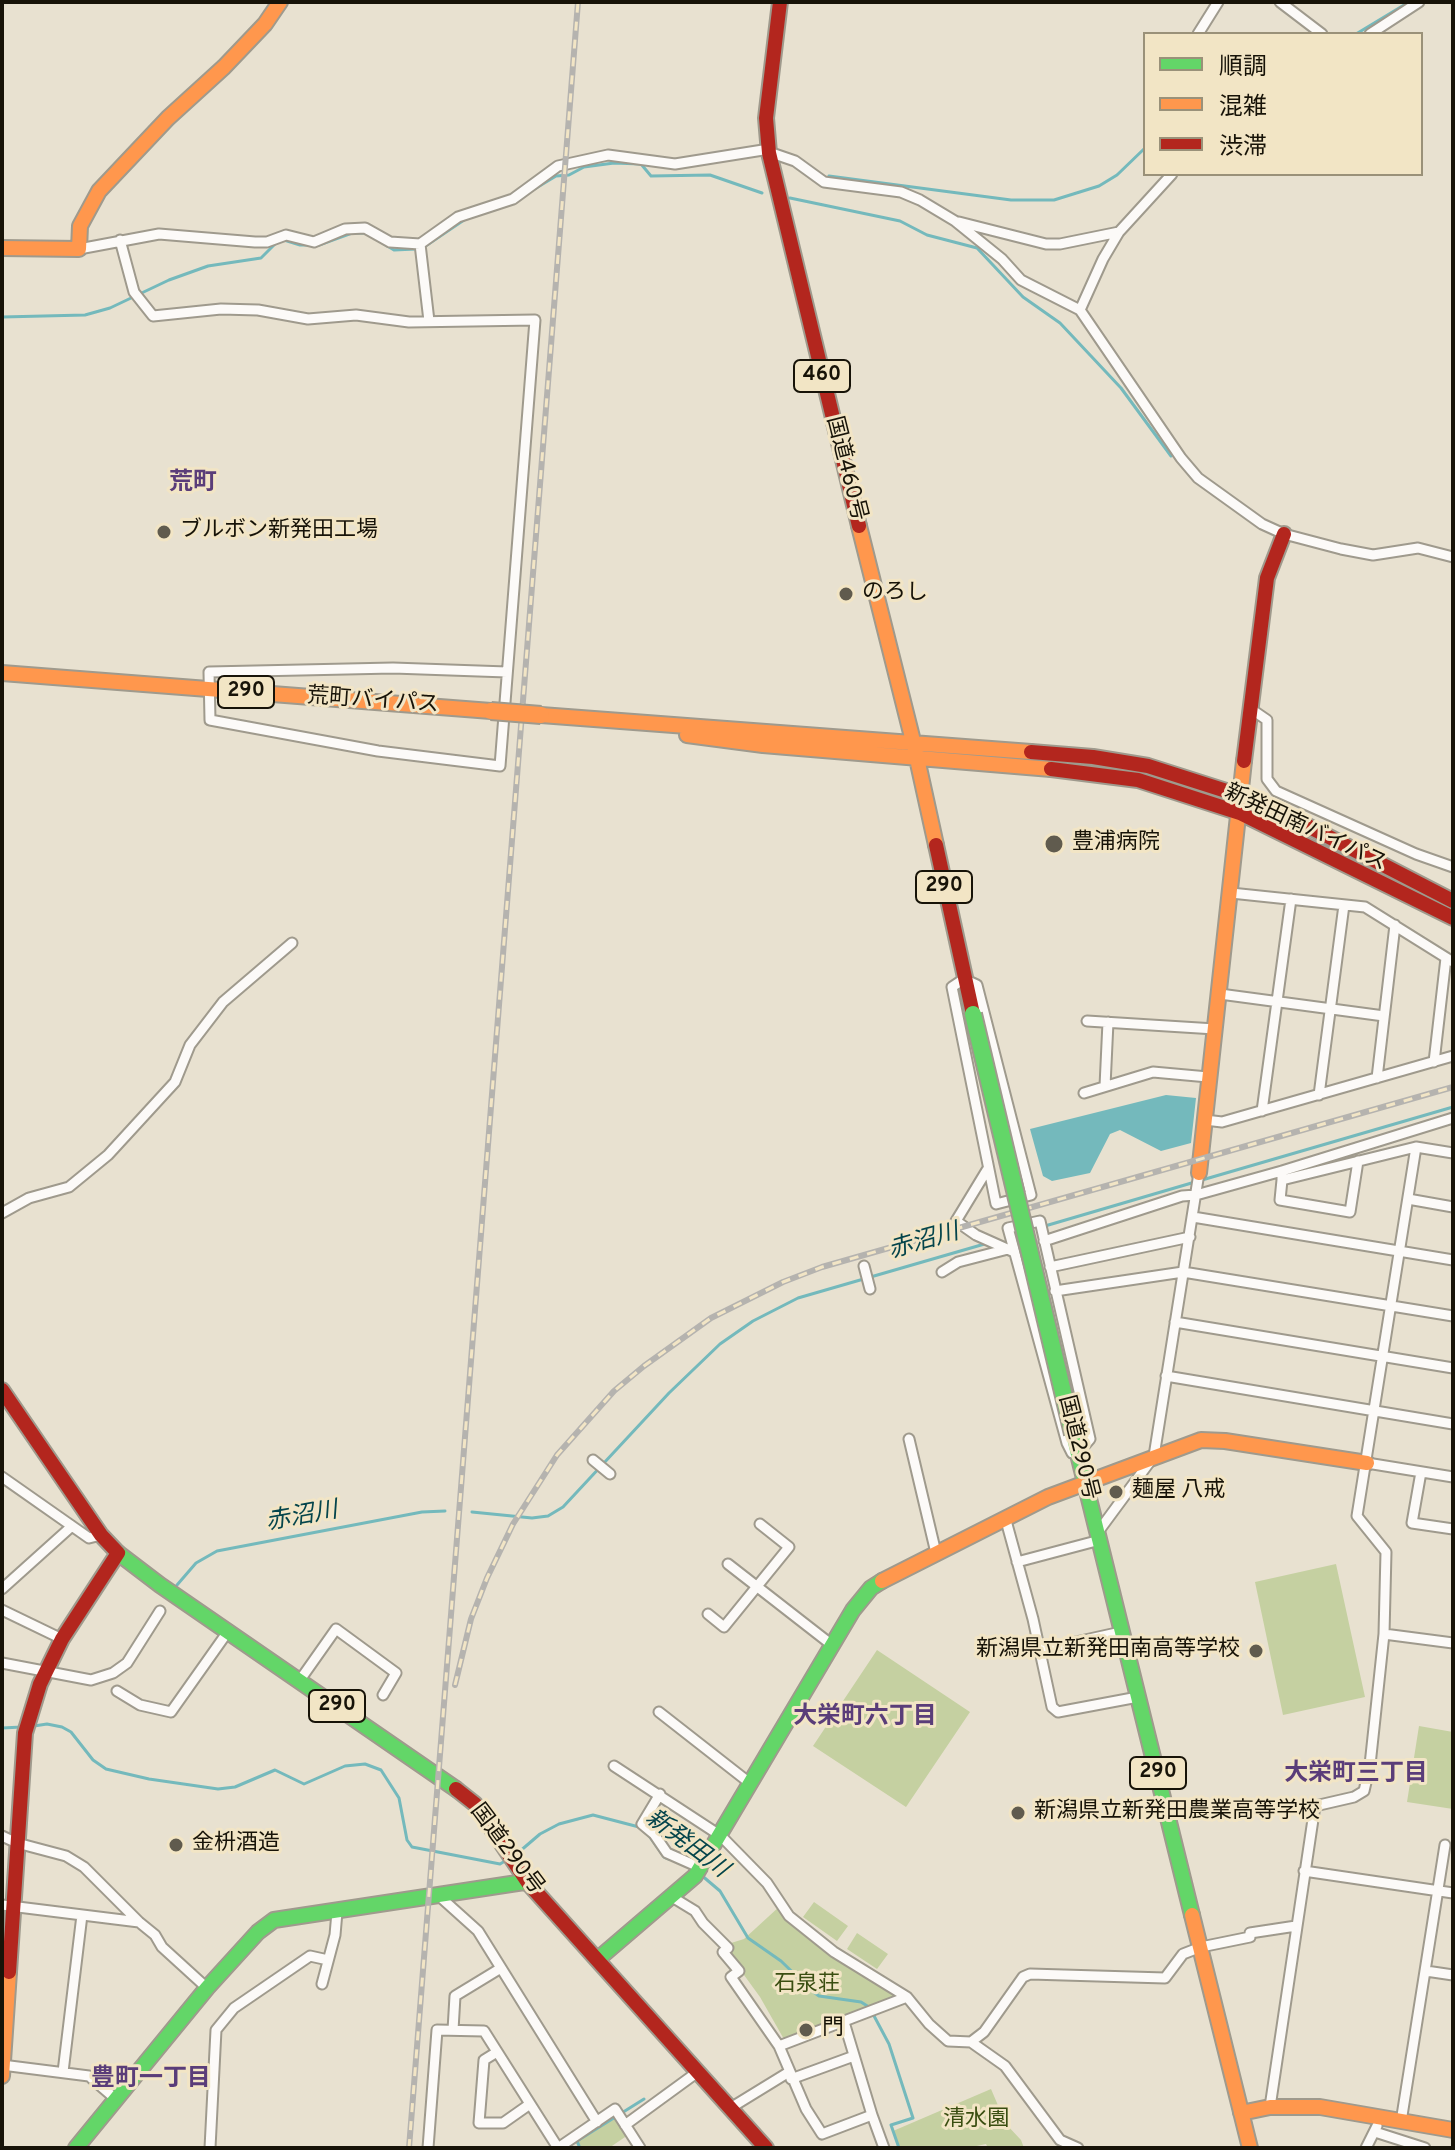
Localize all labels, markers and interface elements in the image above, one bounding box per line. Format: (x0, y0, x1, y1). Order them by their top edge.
legend (1143, 32, 1423, 176)
text: 順調 (1219, 53, 1267, 83)
text: 混雑 (1219, 93, 1267, 123)
text: 渋滞 (1219, 133, 1267, 163)
road number: 460 (794, 360, 850, 392)
street label: 国道460号 (819, 414, 871, 524)
district label: 荒町 (169, 470, 217, 498)
place label: ブルボン新発田工場 (180, 519, 378, 545)
marker: ブルボン新発田工場 (155, 523, 173, 541)
place label: のろし (862, 581, 928, 607)
marker: のろし (837, 585, 855, 603)
road number: 290 (218, 676, 274, 708)
street label: 荒町バイパス (306, 684, 440, 720)
street label: 新発田南バイパス (1220, 780, 1390, 878)
place label: 豊浦病院 (1072, 831, 1160, 857)
marker: 豊浦病院 (1043, 833, 1065, 855)
road number: 290 (916, 871, 972, 903)
water label: 赤沼川 (885, 1219, 963, 1267)
street label: 国道290号 (1051, 1393, 1103, 1503)
place label: 麺屋 八戒 (1132, 1479, 1225, 1505)
marker: 麺屋 八戒 (1107, 1483, 1125, 1501)
water label: 赤沼川 (264, 1498, 340, 1538)
place label: 新潟県立新発田南高等学校 (976, 1638, 1240, 1664)
marker: 新潟県立新発田南高等学校 (1247, 1642, 1265, 1660)
road number: 290 (309, 1690, 365, 1722)
district label: 大栄町六丁目 (793, 1704, 937, 1732)
road number: 290 (1130, 1757, 1186, 1789)
district label: 大栄町三丁目 (1284, 1761, 1428, 1789)
street label: 国道290号 (463, 1800, 549, 1900)
place label: 新潟県立新発田農業高等学校 (1034, 1800, 1320, 1826)
marker: 新潟県立新発田農業高等学校 (1009, 1804, 1027, 1822)
water label: 新発田川 (639, 1805, 733, 1885)
place label: 金枡酒造 (192, 1832, 280, 1858)
marker: 金枡酒造 (167, 1836, 185, 1854)
park label: 石泉荘 (774, 1973, 840, 1999)
place label: 門 (822, 2017, 844, 2043)
marker: 門 (797, 2021, 815, 2039)
district label: 豊町一丁目 (91, 2066, 211, 2094)
park label: 清水園 (943, 2108, 1009, 2134)

